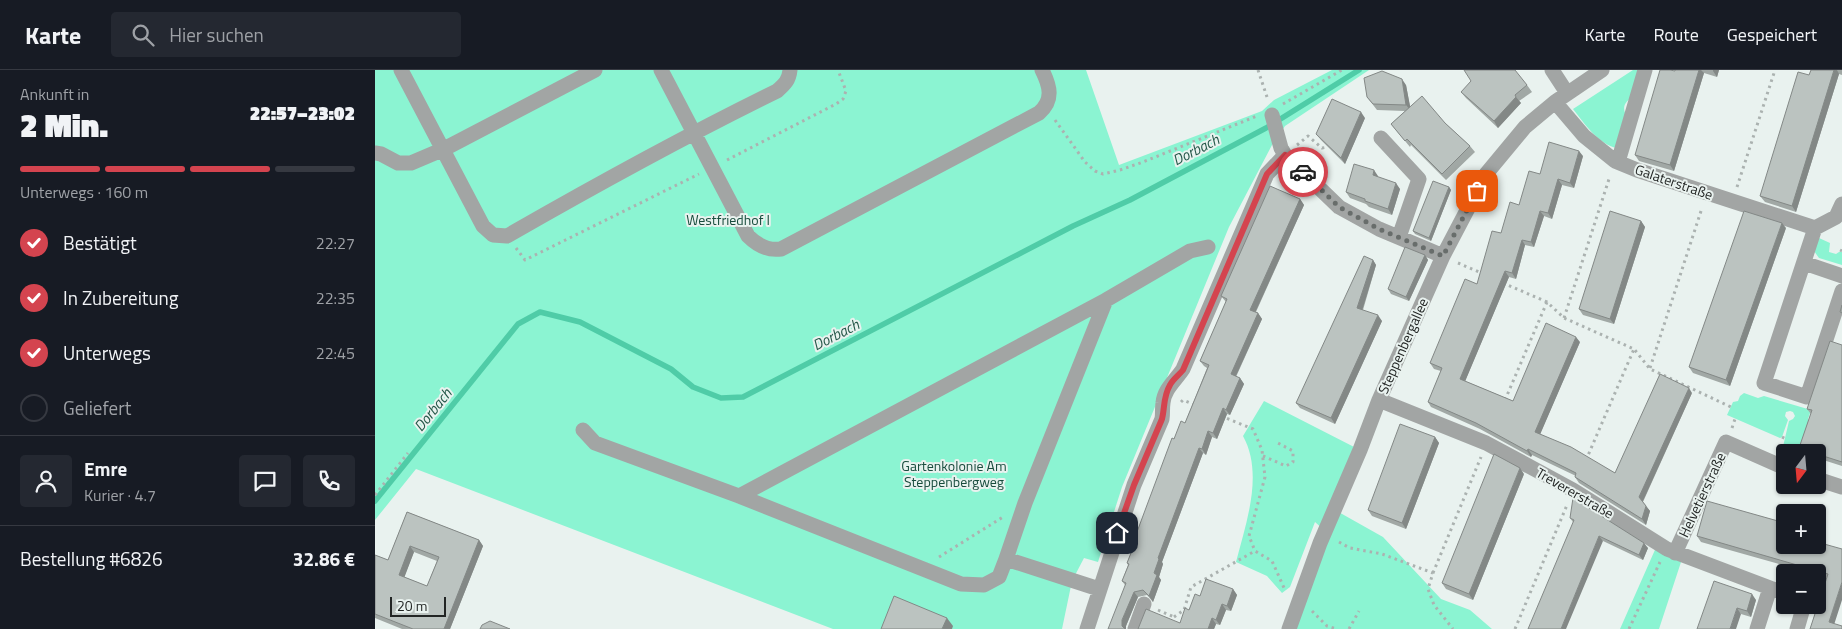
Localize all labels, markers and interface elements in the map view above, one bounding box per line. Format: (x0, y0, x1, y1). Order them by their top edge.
search box (111, 12, 461, 57)
text: Karte (25, 17, 81, 53)
text: Hier suchen (169, 20, 264, 49)
icon: search (129, 21, 157, 49)
text: Karte (1584, 21, 1625, 48)
text: Route (1653, 21, 1699, 48)
text: Gespeichert (1727, 21, 1817, 48)
text: Ankunft in (20, 82, 89, 106)
text: 22:57–23:02 (250, 98, 355, 127)
text: 2 Min. (20, 101, 108, 149)
water label: Dorbach (1168, 128, 1224, 171)
courier (1278, 147, 1328, 197)
icon: car (1289, 158, 1317, 186)
street label: Galaterstraße (1632, 158, 1716, 205)
pin (1456, 170, 1498, 212)
icon: bag (1463, 177, 1491, 205)
text: Unterwegs · 160 m (20, 180, 148, 204)
park label: Westfriedhof I (686, 209, 770, 230)
text: Bestätigt (63, 228, 137, 257)
icon: check (20, 229, 48, 257)
text: 22:27 (316, 231, 355, 255)
text: In Zubereitung (63, 283, 179, 312)
icon: check (20, 284, 48, 312)
text: 22:35 (316, 286, 355, 310)
street label: Steppenbergallee (1372, 295, 1433, 397)
water label: Dorbach (808, 313, 864, 356)
text: Unterwegs (63, 338, 151, 367)
icon: check (20, 339, 48, 367)
text: 22:45 (316, 341, 355, 365)
water label: Dorbach (408, 383, 458, 436)
text: Geliefert (63, 393, 131, 422)
north arrow (1776, 444, 1826, 494)
map controls (1776, 444, 1826, 614)
street label: Helvetierstraße (1673, 449, 1730, 541)
text: Emre (84, 454, 127, 483)
button: person (20, 455, 72, 507)
button: chat (239, 455, 291, 507)
button: phone (303, 455, 355, 507)
park label: Gartenkolonie Am Steppenbergweg (901, 455, 1007, 492)
street label: Trevererstraße (1533, 462, 1618, 523)
text: Kurier · 4.7 (84, 483, 156, 507)
button: + (1776, 504, 1826, 554)
pin (1096, 512, 1138, 554)
icon: home (1103, 519, 1131, 547)
text: Bestellung #6826 (20, 544, 163, 573)
text: 32.86 € (293, 544, 355, 573)
button: − (1776, 564, 1826, 614)
scale bar (390, 594, 446, 617)
text: 20 m (397, 595, 427, 616)

